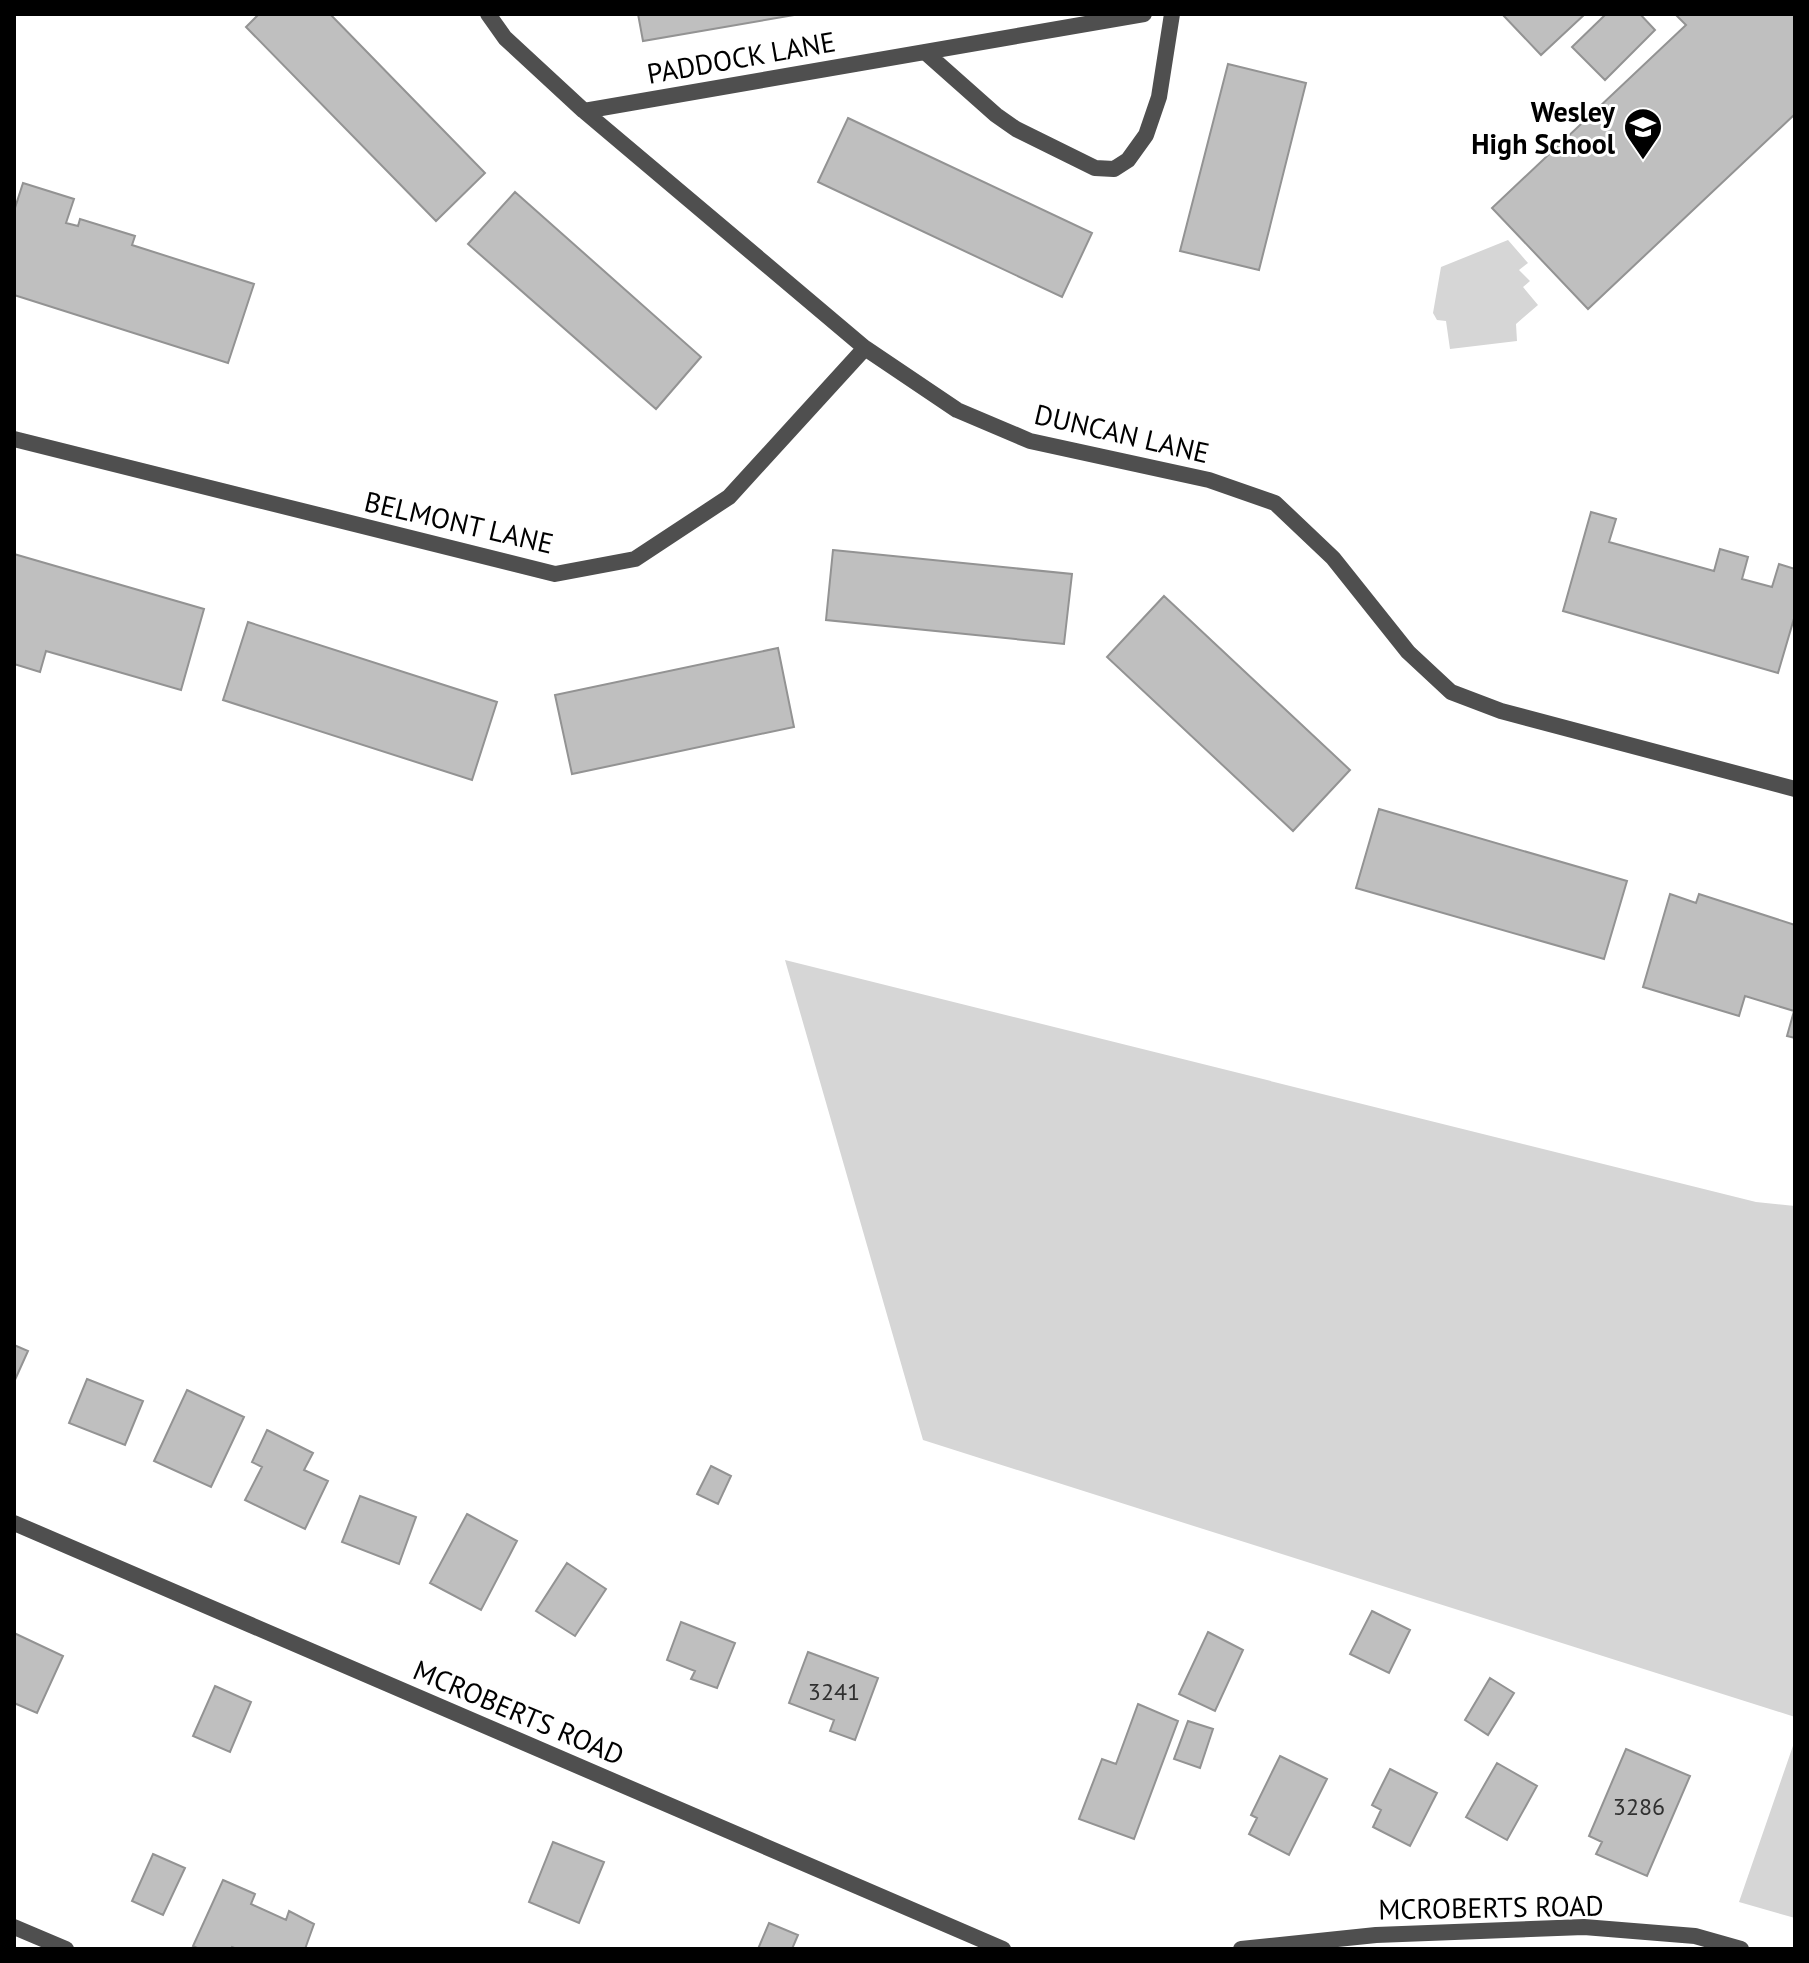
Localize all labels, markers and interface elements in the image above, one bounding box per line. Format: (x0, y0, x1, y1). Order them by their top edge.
street label: PADDOCK LANE (644, 22, 838, 92)
place label: Wesley High School (1471, 93, 1616, 162)
school or university icon: Wesley High School (1622, 106, 1664, 161)
street label: DUNCAN LANE (1031, 395, 1213, 471)
street label: BELMONT LANE (361, 482, 557, 562)
street label: MCROBERTS ROAD (408, 1651, 630, 1773)
house number: 3241 (808, 1676, 860, 1707)
house number: 3286 (1613, 1791, 1665, 1822)
street label: MCROBERTS ROAD (1378, 1887, 1604, 1927)

